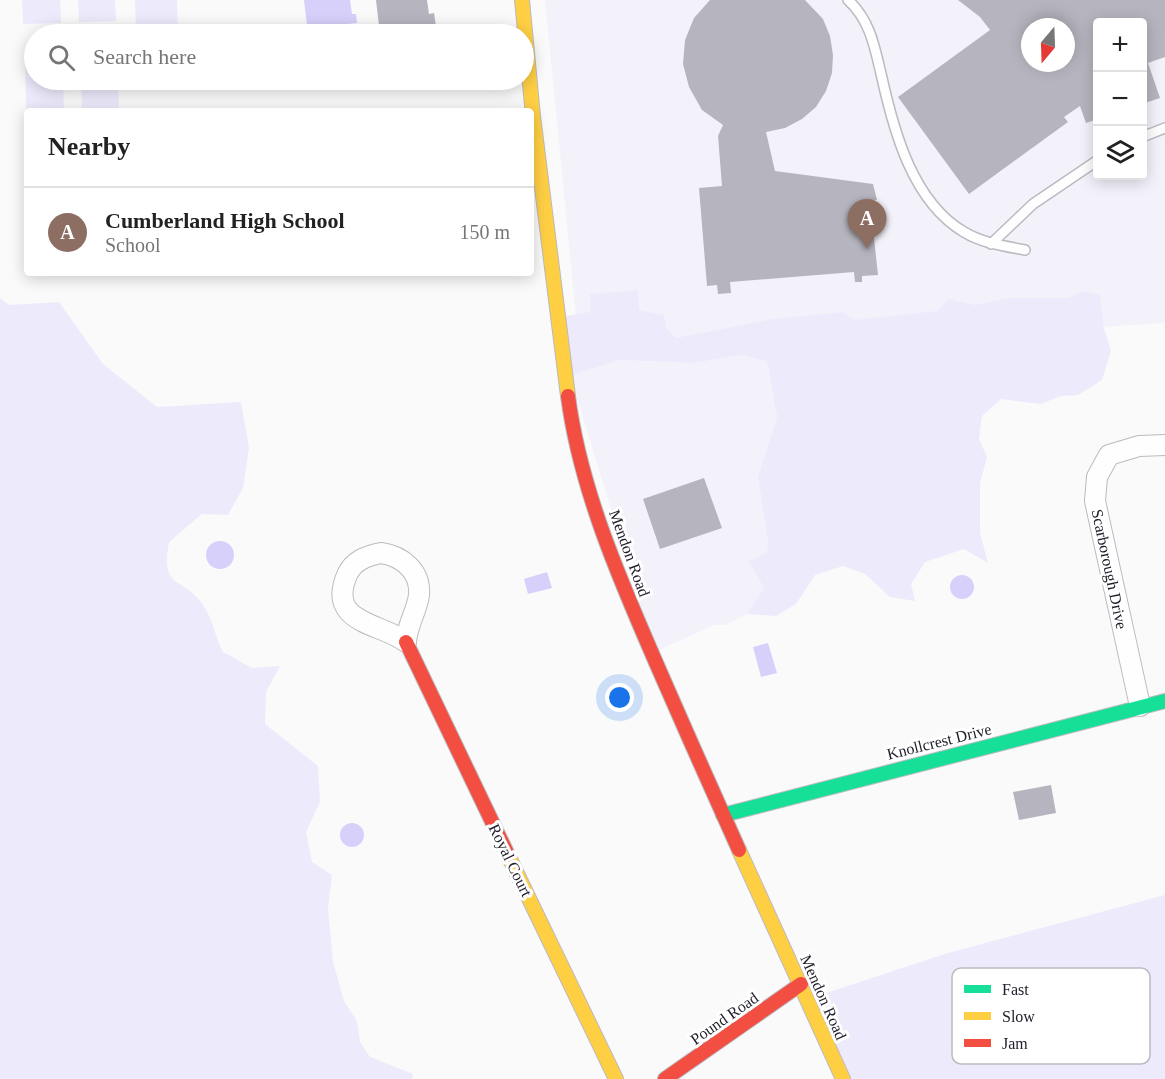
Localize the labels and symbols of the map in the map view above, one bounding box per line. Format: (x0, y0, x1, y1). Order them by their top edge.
north arrow (1021, 18, 1075, 72)
pin: A (848, 200, 886, 249)
street label: Mendon Road (606, 507, 653, 599)
street label: Scarborough Drive (1088, 508, 1131, 631)
your location (605, 683, 634, 712)
street label: Knollcrest Drive (885, 720, 993, 763)
street label: Royal Court (485, 821, 536, 900)
street label: Mendon Road (797, 952, 850, 1042)
legend (952, 968, 1150, 1064)
text: Fast (1002, 981, 1029, 998)
street label: Pound Road (687, 989, 761, 1048)
text: Slow (1002, 1008, 1035, 1025)
text: Jam (1002, 1035, 1028, 1052)

